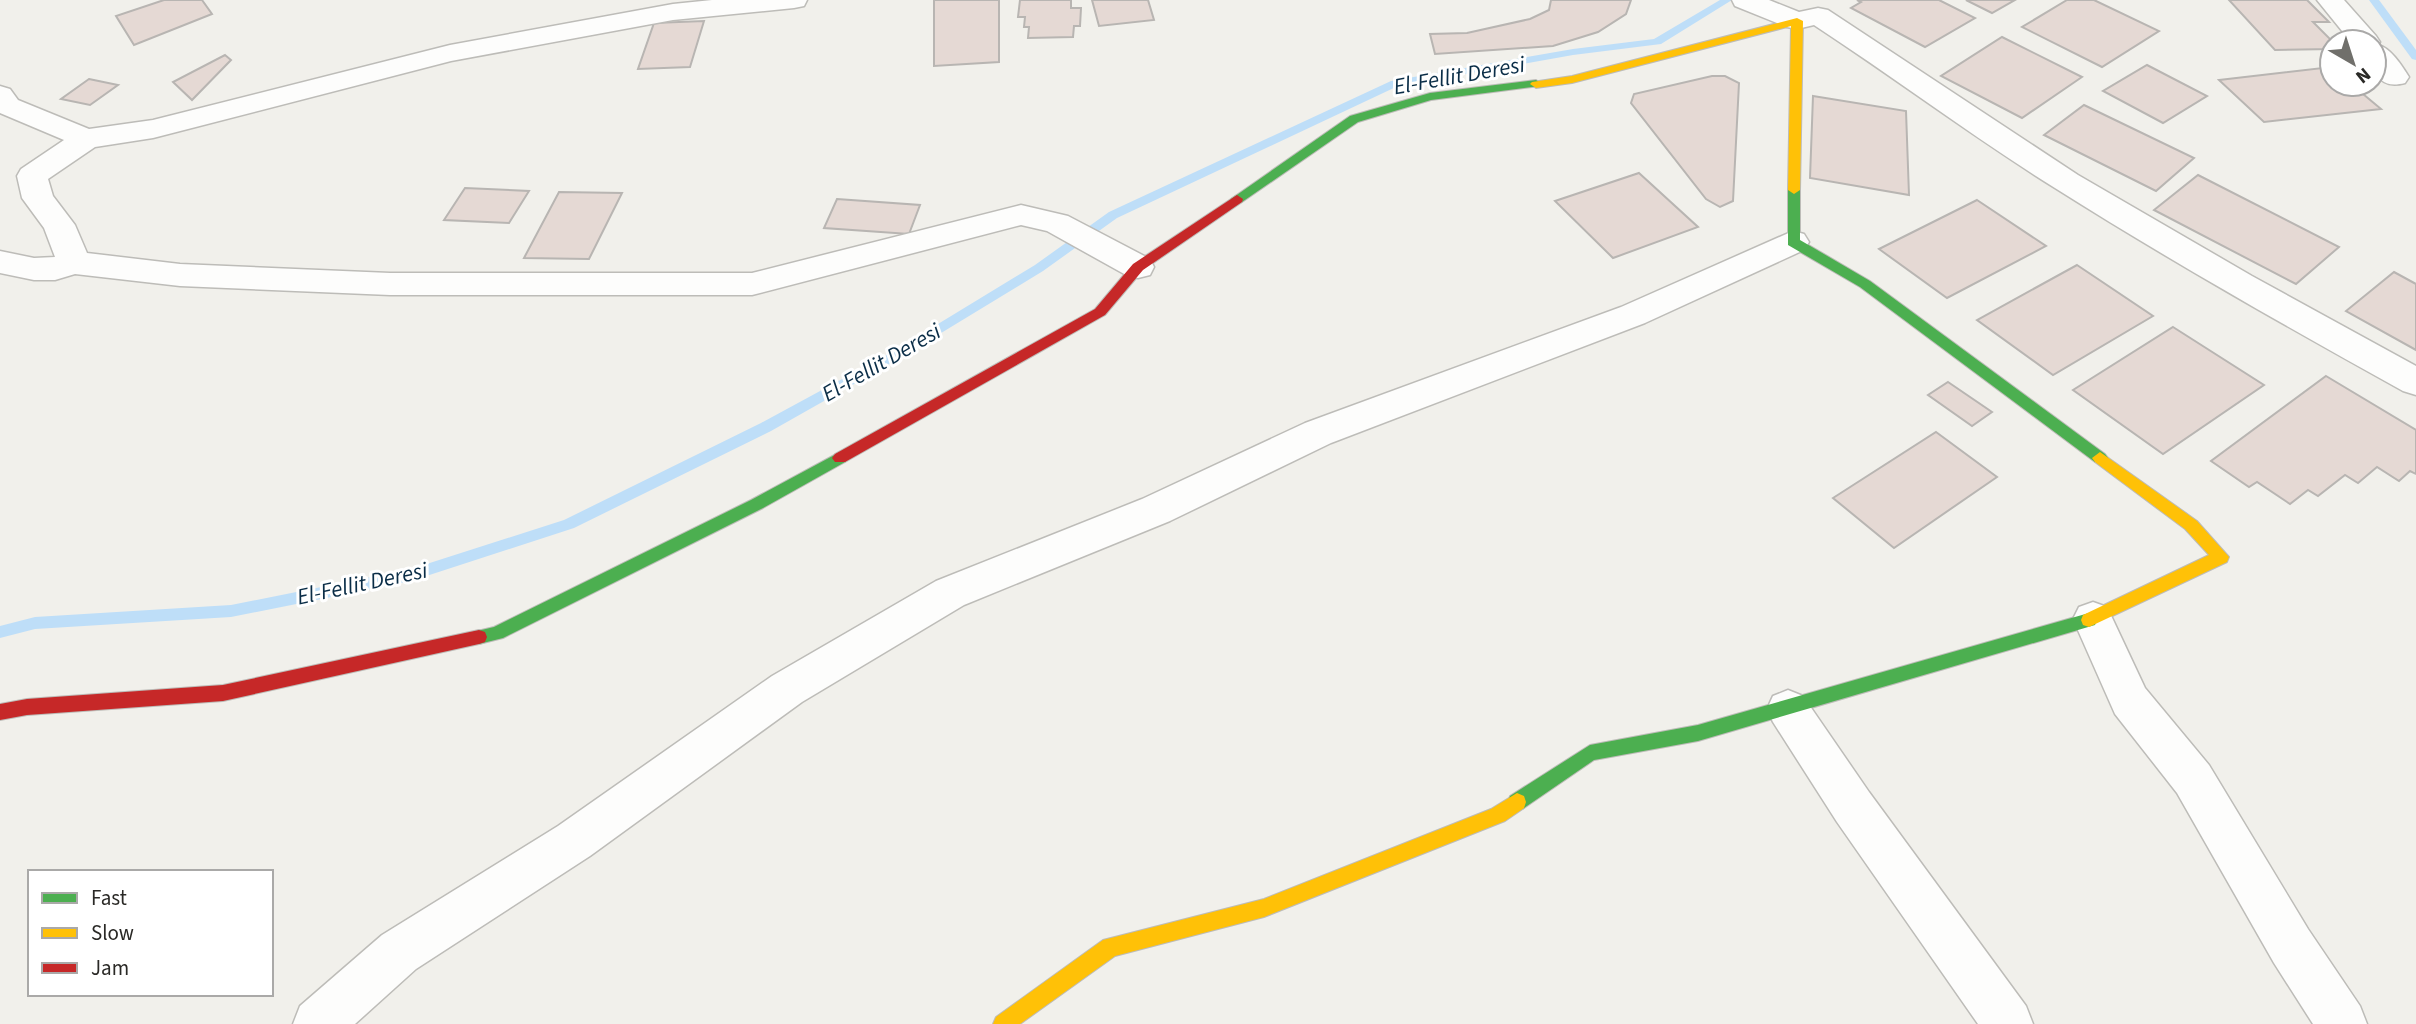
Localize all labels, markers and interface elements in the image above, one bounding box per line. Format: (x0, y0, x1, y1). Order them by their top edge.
north arrow (2318, 28, 2388, 98)
water label: El-Fellit Deresi (1391, 48, 1528, 103)
text: N (2349, 61, 2376, 90)
water label: El-Fellit Deresi (815, 315, 947, 410)
water label: El-Fellit Deresi (294, 553, 431, 613)
legend (28, 870, 273, 996)
text: Fast (91, 883, 127, 913)
text: Slow (91, 918, 134, 948)
text: Jam (91, 953, 129, 983)

